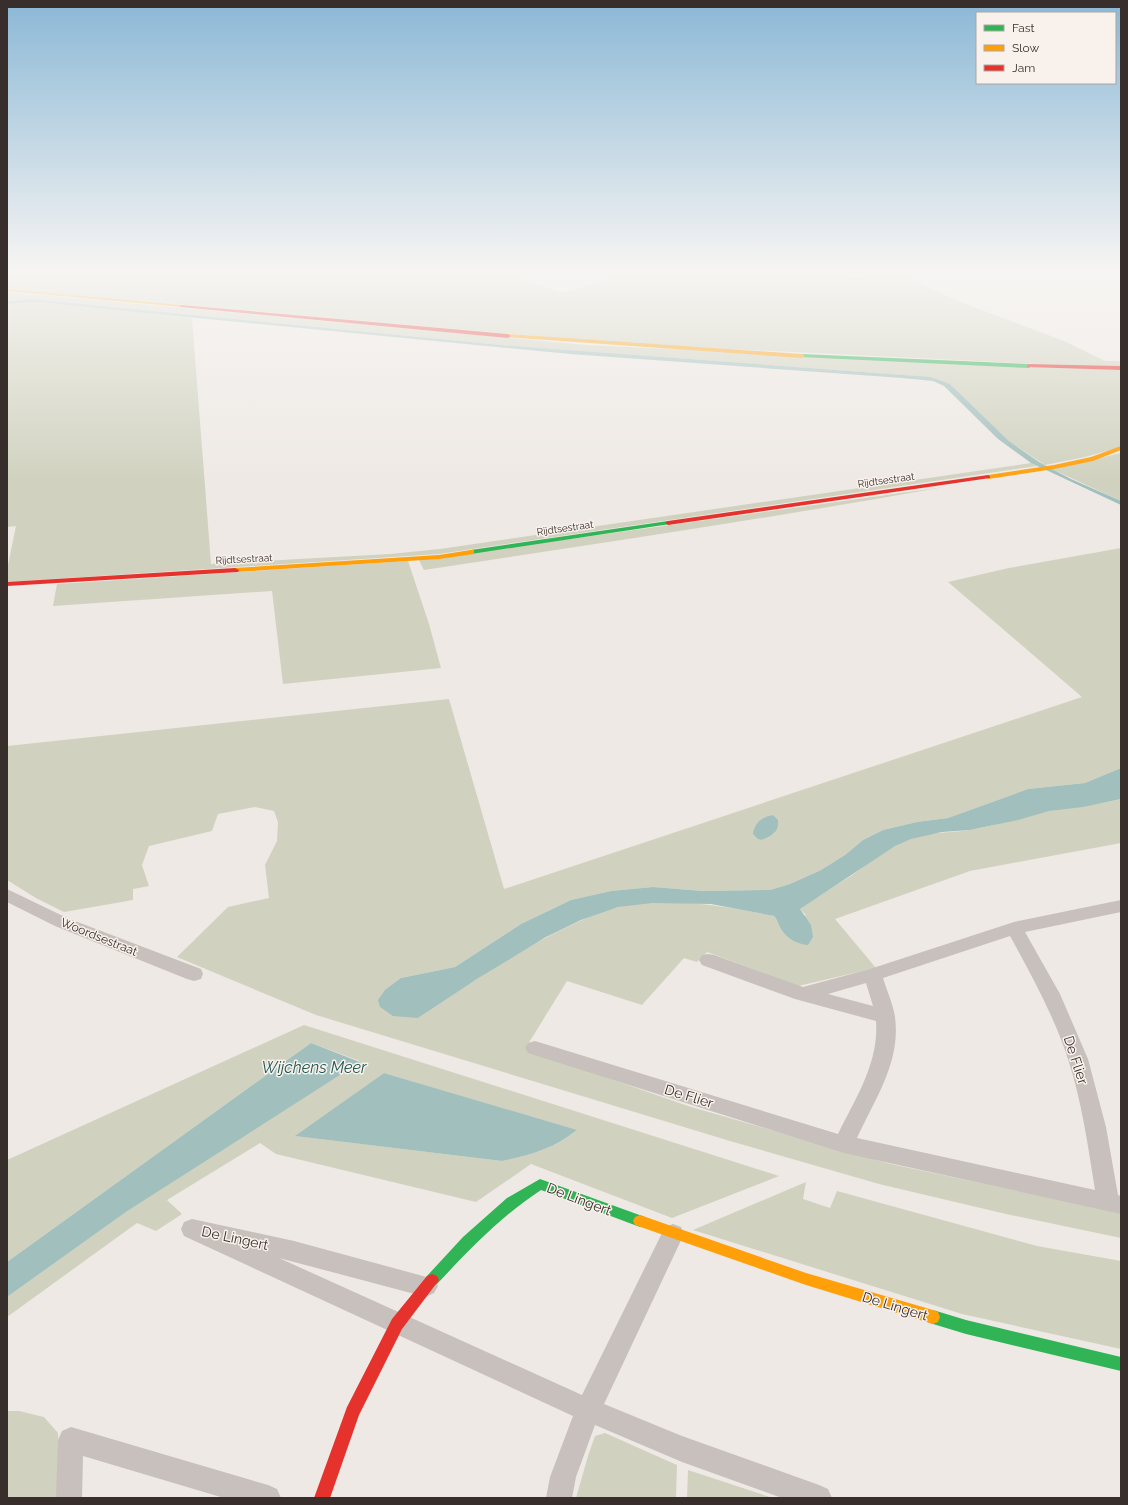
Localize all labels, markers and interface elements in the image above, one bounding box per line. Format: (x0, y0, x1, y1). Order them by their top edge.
legend (976, 12, 1116, 84)
text: Fast (1012, 21, 1035, 35)
text: Slow (1012, 41, 1039, 55)
text: Jam (1012, 61, 1035, 75)
street label: Rijdtsestraat (857, 470, 916, 489)
street label: Rijdtsestraat (536, 518, 595, 537)
street label: Rijdtsestraat (215, 552, 273, 566)
street label: Woordsestraat (59, 915, 139, 959)
street label: De Flier (1061, 1034, 1091, 1086)
water label: Wijchens Meer (261, 1058, 367, 1077)
street label: De Flier (663, 1081, 715, 1111)
street label: De Lingert (545, 1179, 614, 1219)
street label: De Lingert (200, 1223, 270, 1253)
street label: De Lingert (860, 1288, 930, 1324)

